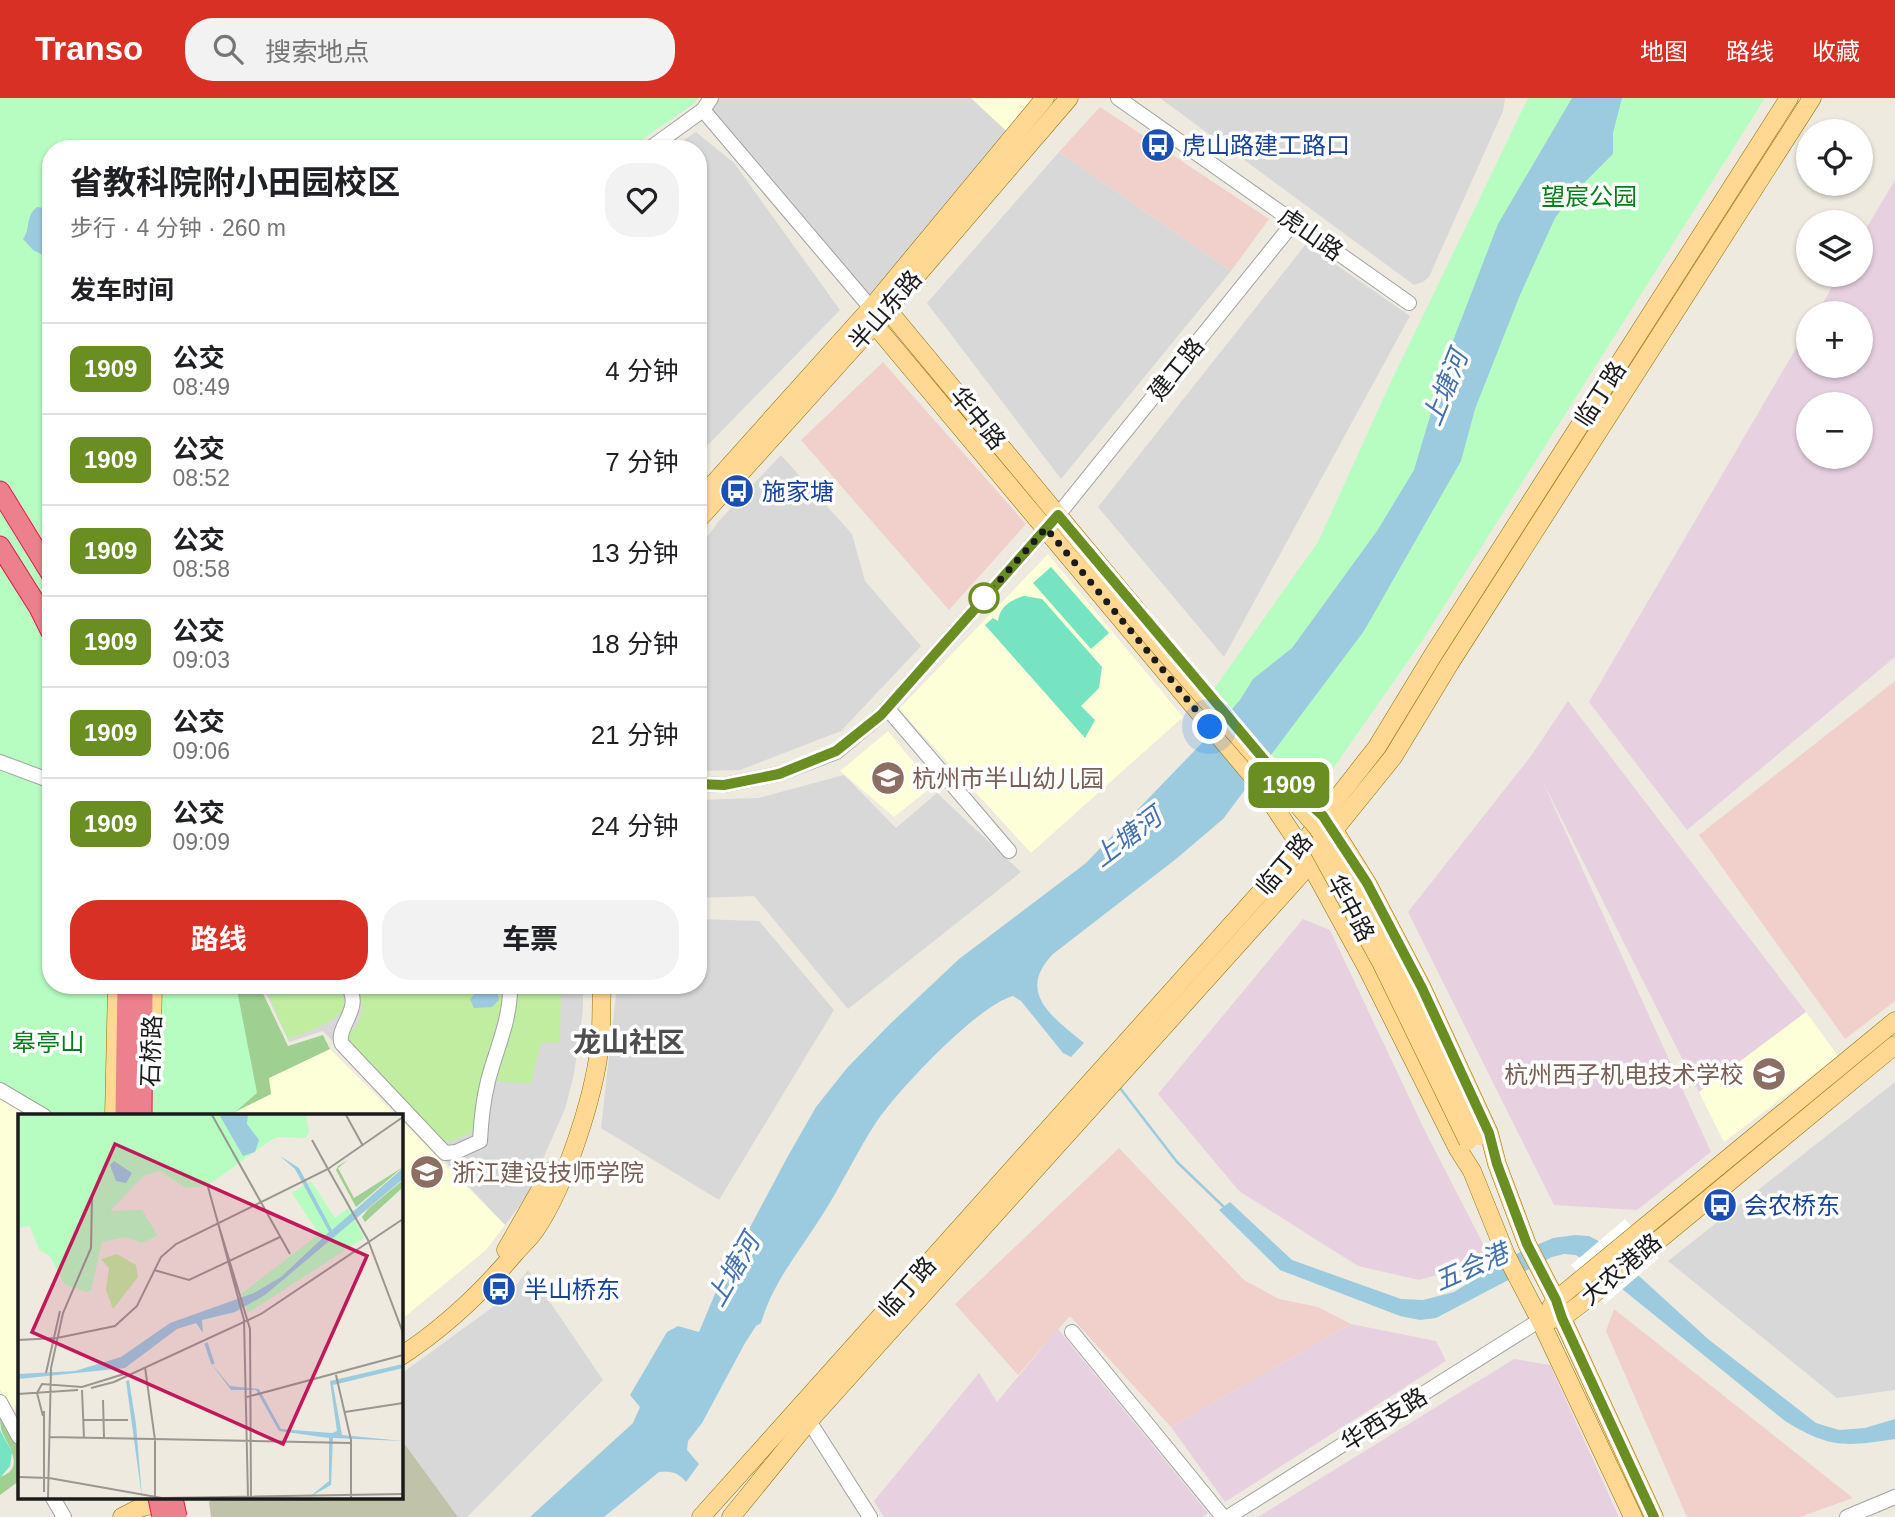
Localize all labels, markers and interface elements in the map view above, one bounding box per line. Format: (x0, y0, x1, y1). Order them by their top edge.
search box (185, 18, 675, 81)
text: Transo (35, 30, 143, 67)
icon: search (209, 30, 247, 68)
text: 搜索地点 (265, 37, 369, 67)
text: 地图 (1640, 38, 1688, 65)
text: 路线 (1726, 38, 1774, 65)
text: 收藏 (1812, 38, 1860, 65)
map controls (1796, 119, 1873, 469)
button: locate (1796, 119, 1873, 196)
bus stop icon: 虎山路建工路口 (1139, 126, 1177, 164)
place label: 虎山路建工路口 (1182, 132, 1350, 159)
button: heart (605, 163, 679, 237)
text: 省教科院附小田园校区 (70, 164, 400, 201)
park label: 望宸公园 (1541, 183, 1637, 210)
street label: 虎山路 (1274, 202, 1348, 266)
button: layers (1796, 210, 1873, 287)
text: 步行 · 4 分钟 · 260 m (70, 215, 286, 241)
street label: 半山东路 (843, 265, 927, 355)
text: 发车时间 (70, 275, 174, 305)
button: + (1796, 301, 1873, 378)
street label: 建工路 (1143, 333, 1209, 405)
water label: 上塘河 (1416, 342, 1475, 430)
text: 公交 (172, 343, 224, 373)
text: 1909 (84, 355, 137, 382)
text: 4 分钟 (605, 356, 679, 386)
street label: 临丁路 (1569, 356, 1631, 432)
text: 08:49 (172, 374, 230, 400)
street label: 华中路 (945, 382, 1011, 454)
button: − (1796, 392, 1873, 469)
text: 公交 (172, 434, 224, 464)
text: 1909 (84, 446, 137, 473)
text: 7 分钟 (605, 447, 679, 477)
text: 08:52 (172, 465, 230, 491)
bus stop icon: 施家塘 (718, 472, 756, 510)
place label: 施家塘 (762, 478, 834, 505)
text: 公交 (172, 525, 224, 555)
text: 1909 (84, 537, 137, 564)
text: 13 分钟 (591, 538, 679, 568)
text: 08:58 (172, 556, 230, 582)
unlabelled marker (969, 583, 999, 613)
text: 公交 (172, 616, 224, 646)
text: 1909 (84, 628, 137, 655)
text: 18 分钟 (591, 629, 679, 659)
text: 09:03 (172, 647, 230, 673)
text: 公交 (172, 707, 224, 737)
your location (1192, 709, 1227, 744)
text: 1909 (84, 719, 137, 746)
text: 21 分钟 (591, 720, 679, 750)
text: 09:06 (172, 738, 230, 764)
school or university icon: 杭州市半山幼儿园 (869, 759, 907, 797)
line badge: 1909 (1240, 762, 1338, 808)
place label: 杭州市半山幼儿园 (912, 765, 1104, 792)
text: 1909 (1262, 771, 1316, 798)
text: 公交 (172, 798, 224, 828)
water label: 上塘河 (1087, 799, 1171, 872)
text: 1909 (84, 810, 137, 837)
text: 24 分钟 (591, 811, 679, 841)
street label: 临丁路 (1251, 828, 1317, 900)
text: 09:09 (172, 829, 230, 855)
street label: 华中路 (1322, 870, 1380, 946)
button: 路线 (70, 900, 368, 980)
button: 车票 (382, 900, 679, 980)
street label: 石桥路 (136, 1015, 166, 1087)
district label: 龙山社区 (573, 1027, 685, 1058)
park label: 皋亭山 (12, 1029, 84, 1056)
school or university icon: 杭州西子机电技术学校 (1750, 1055, 1788, 1093)
place label: 杭州西子机电技术学校 (1504, 1061, 1744, 1088)
inset map (18, 1114, 402, 1500)
school or university icon: 浙江建设技师学院 (408, 1153, 446, 1191)
place label: 浙江建设技师学院 (452, 1159, 644, 1186)
bus stop icon: 会农桥东 (1701, 1186, 1739, 1224)
place label: 会农桥东 (1744, 1192, 1840, 1219)
water label: 上塘河 (701, 1224, 768, 1311)
street label: 大农港路 (1576, 1228, 1666, 1310)
water label: 五会港 (1429, 1236, 1516, 1297)
street label: 临丁路 (873, 1251, 941, 1323)
bus stop icon: 半山桥东 (480, 1270, 518, 1308)
place label: 半山桥东 (524, 1276, 620, 1303)
street label: 华西支路 (1336, 1382, 1432, 1456)

